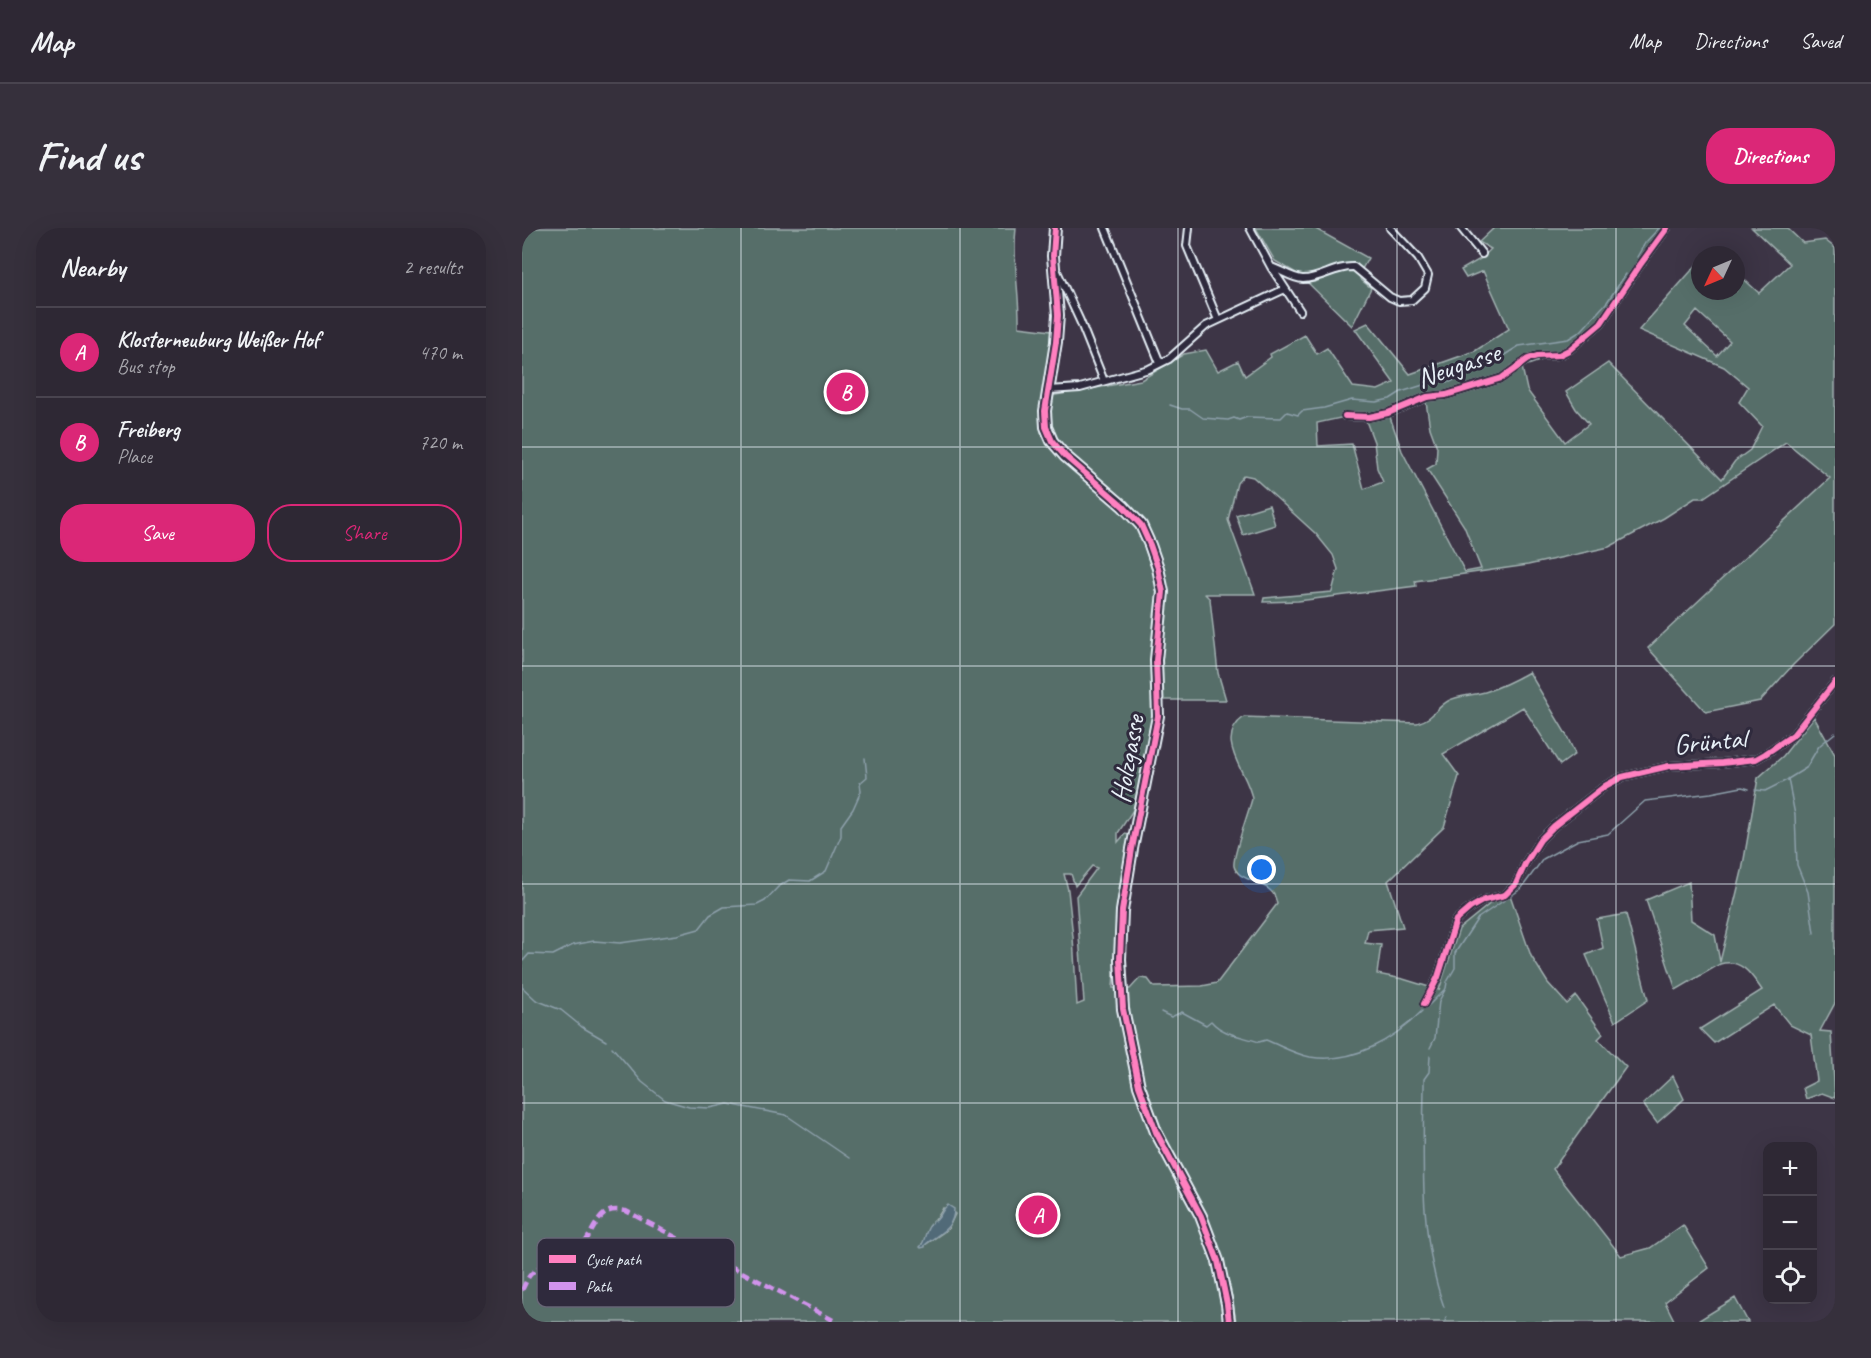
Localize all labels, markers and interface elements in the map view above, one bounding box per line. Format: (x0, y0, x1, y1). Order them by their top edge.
text: Map (30, 24, 73, 59)
text: Map (1629, 28, 1661, 54)
text: Directions (1694, 28, 1767, 54)
text: Saved (1800, 28, 1841, 54)
button: Directions (1706, 128, 1835, 184)
text: Find us (36, 130, 141, 183)
north arrow (1691, 246, 1745, 300)
text: Nearby (60, 251, 125, 284)
text: 2 results (403, 255, 462, 280)
text: Klosterneuburg Weißer Hof (117, 326, 319, 354)
street label: Neugasse (1412, 334, 1506, 396)
text: A (74, 340, 85, 365)
text: 470 m (419, 340, 462, 365)
text: Bus stop (117, 354, 175, 379)
pin: B (826, 370, 866, 414)
text: Freiberg (117, 416, 180, 444)
text: B (74, 430, 85, 455)
text: 720 m (419, 430, 462, 455)
text: Place (117, 444, 152, 469)
button: Save (60, 504, 255, 562)
button: Share (267, 504, 462, 562)
street label: Holzgasse (1102, 710, 1152, 806)
street label: Grüntal (1672, 719, 1753, 762)
your location (1247, 855, 1276, 884)
map controls (1763, 1142, 1817, 1304)
button: + (1763, 1142, 1817, 1196)
pin: A (1018, 1192, 1058, 1238)
button: − (1763, 1196, 1817, 1250)
legend (537, 1238, 735, 1307)
text: Cycle path (586, 1250, 642, 1270)
button: locate (1763, 1250, 1817, 1304)
text: Path (586, 1277, 613, 1297)

